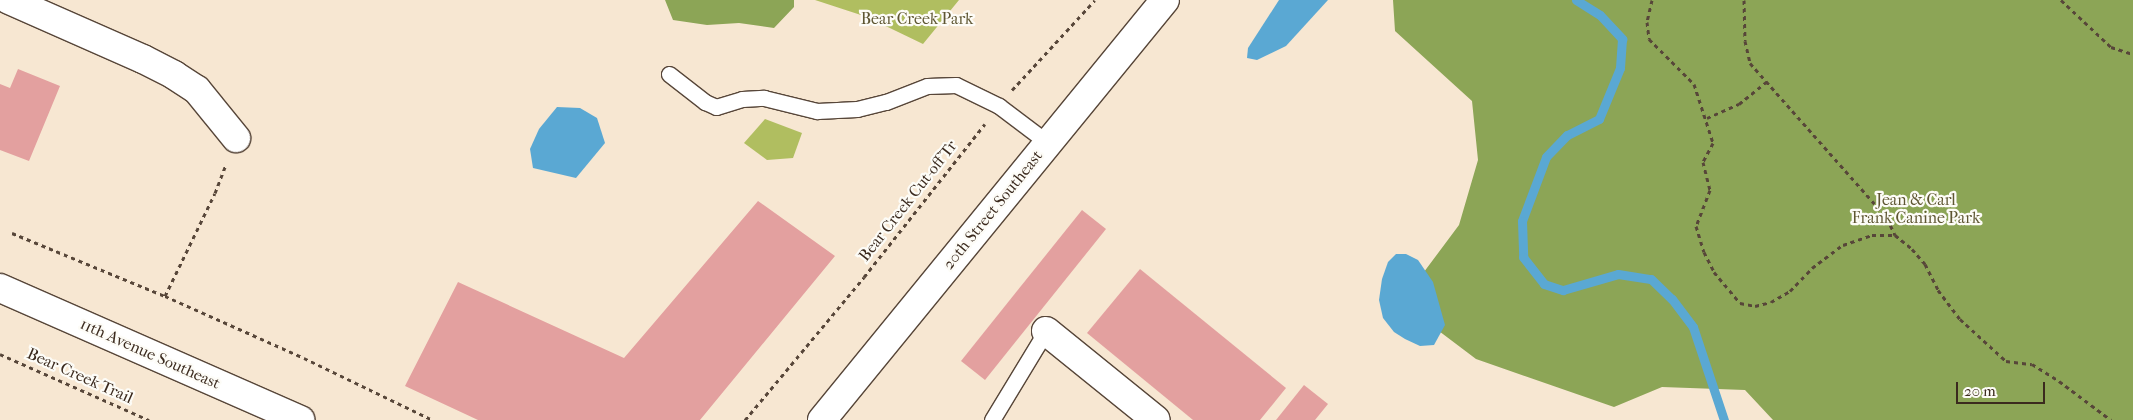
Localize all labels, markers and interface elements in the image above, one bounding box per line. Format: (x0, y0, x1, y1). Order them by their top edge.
park label: Bear Creek Park (861, 9, 973, 29)
street label: Bear Creek Cut-off Tr (855, 137, 961, 265)
street label: 20th Street Southeast (939, 147, 1047, 273)
park label: Jean & Carl Frank Canine Park (1852, 190, 1980, 228)
street label: 11th Avenue Southeast (77, 314, 223, 394)
street label: Bear Creek Trail (24, 344, 136, 408)
scale bar (1958, 372, 2047, 404)
text: 20 m (1964, 382, 1996, 400)

